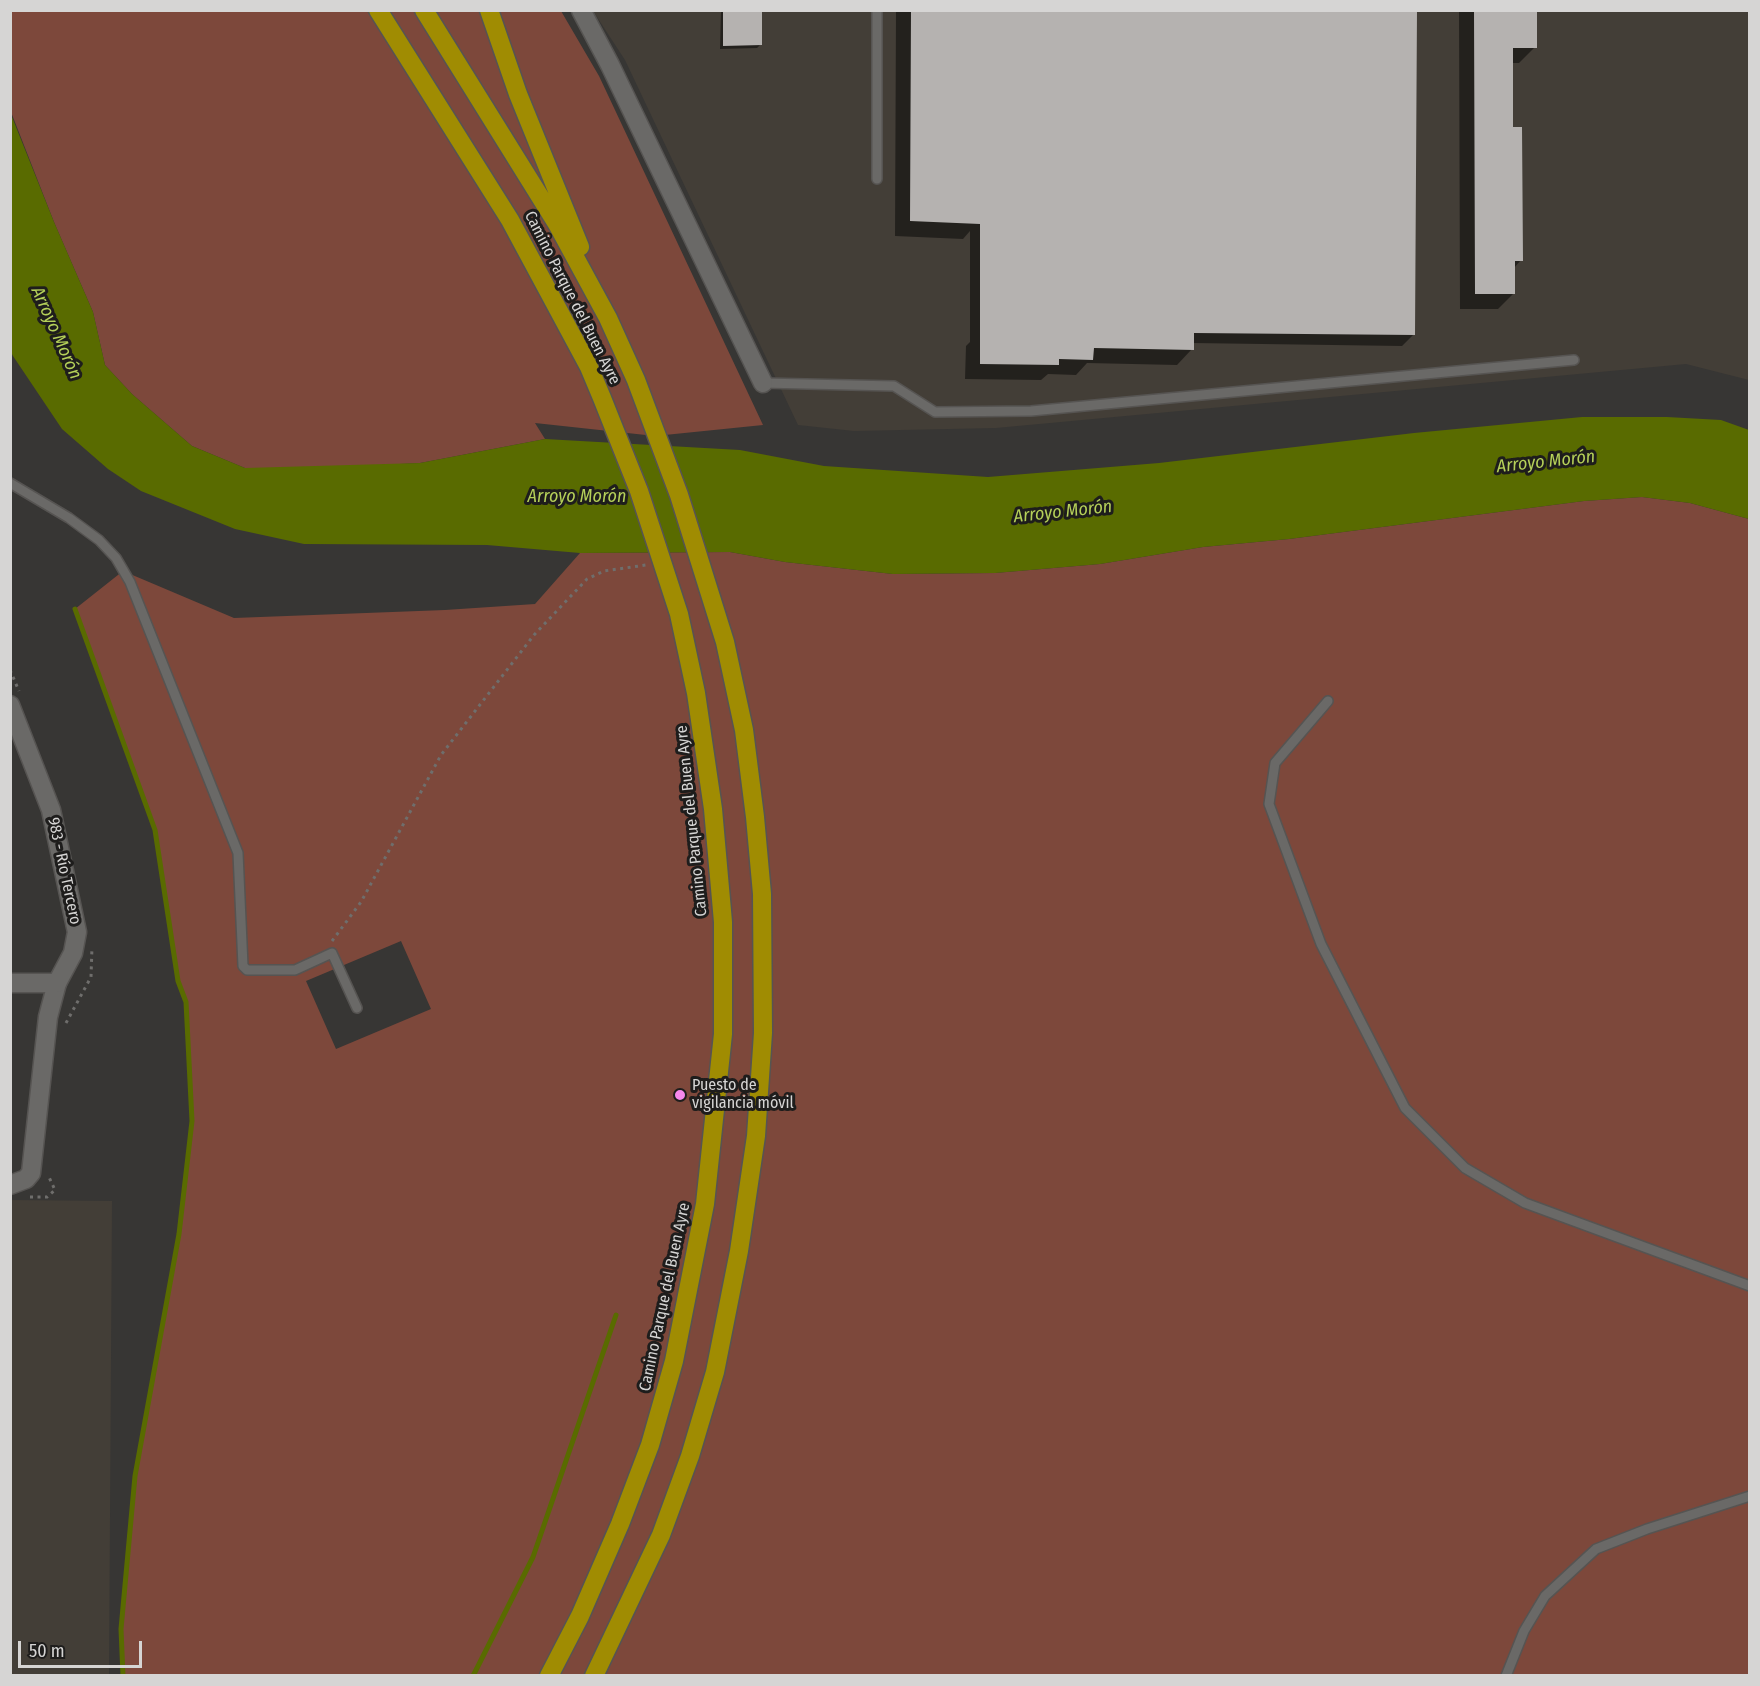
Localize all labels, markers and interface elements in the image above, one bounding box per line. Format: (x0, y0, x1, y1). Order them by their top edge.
street label: Camino Parque del Buen Ayre (520, 208, 624, 388)
water label: Arroyo Morón (26, 283, 86, 383)
water label: Arroyo Morón (1496, 446, 1596, 478)
water label: Arroyo Morón (528, 486, 626, 508)
water label: Arroyo Morón (1013, 496, 1113, 528)
street label: Camino Parque del Buen Ayre (672, 724, 712, 918)
street label: 983 - Río Tercero (43, 816, 85, 926)
place label: Puesto de vigilancia móvil (692, 1076, 794, 1114)
marker: Puesto de vigilancia móvil (673, 1088, 687, 1102)
street label: Camino Parque del Buen Ayre (636, 1201, 694, 1393)
scale bar (21, 1629, 146, 1667)
text: 50 m (29, 1640, 65, 1662)

